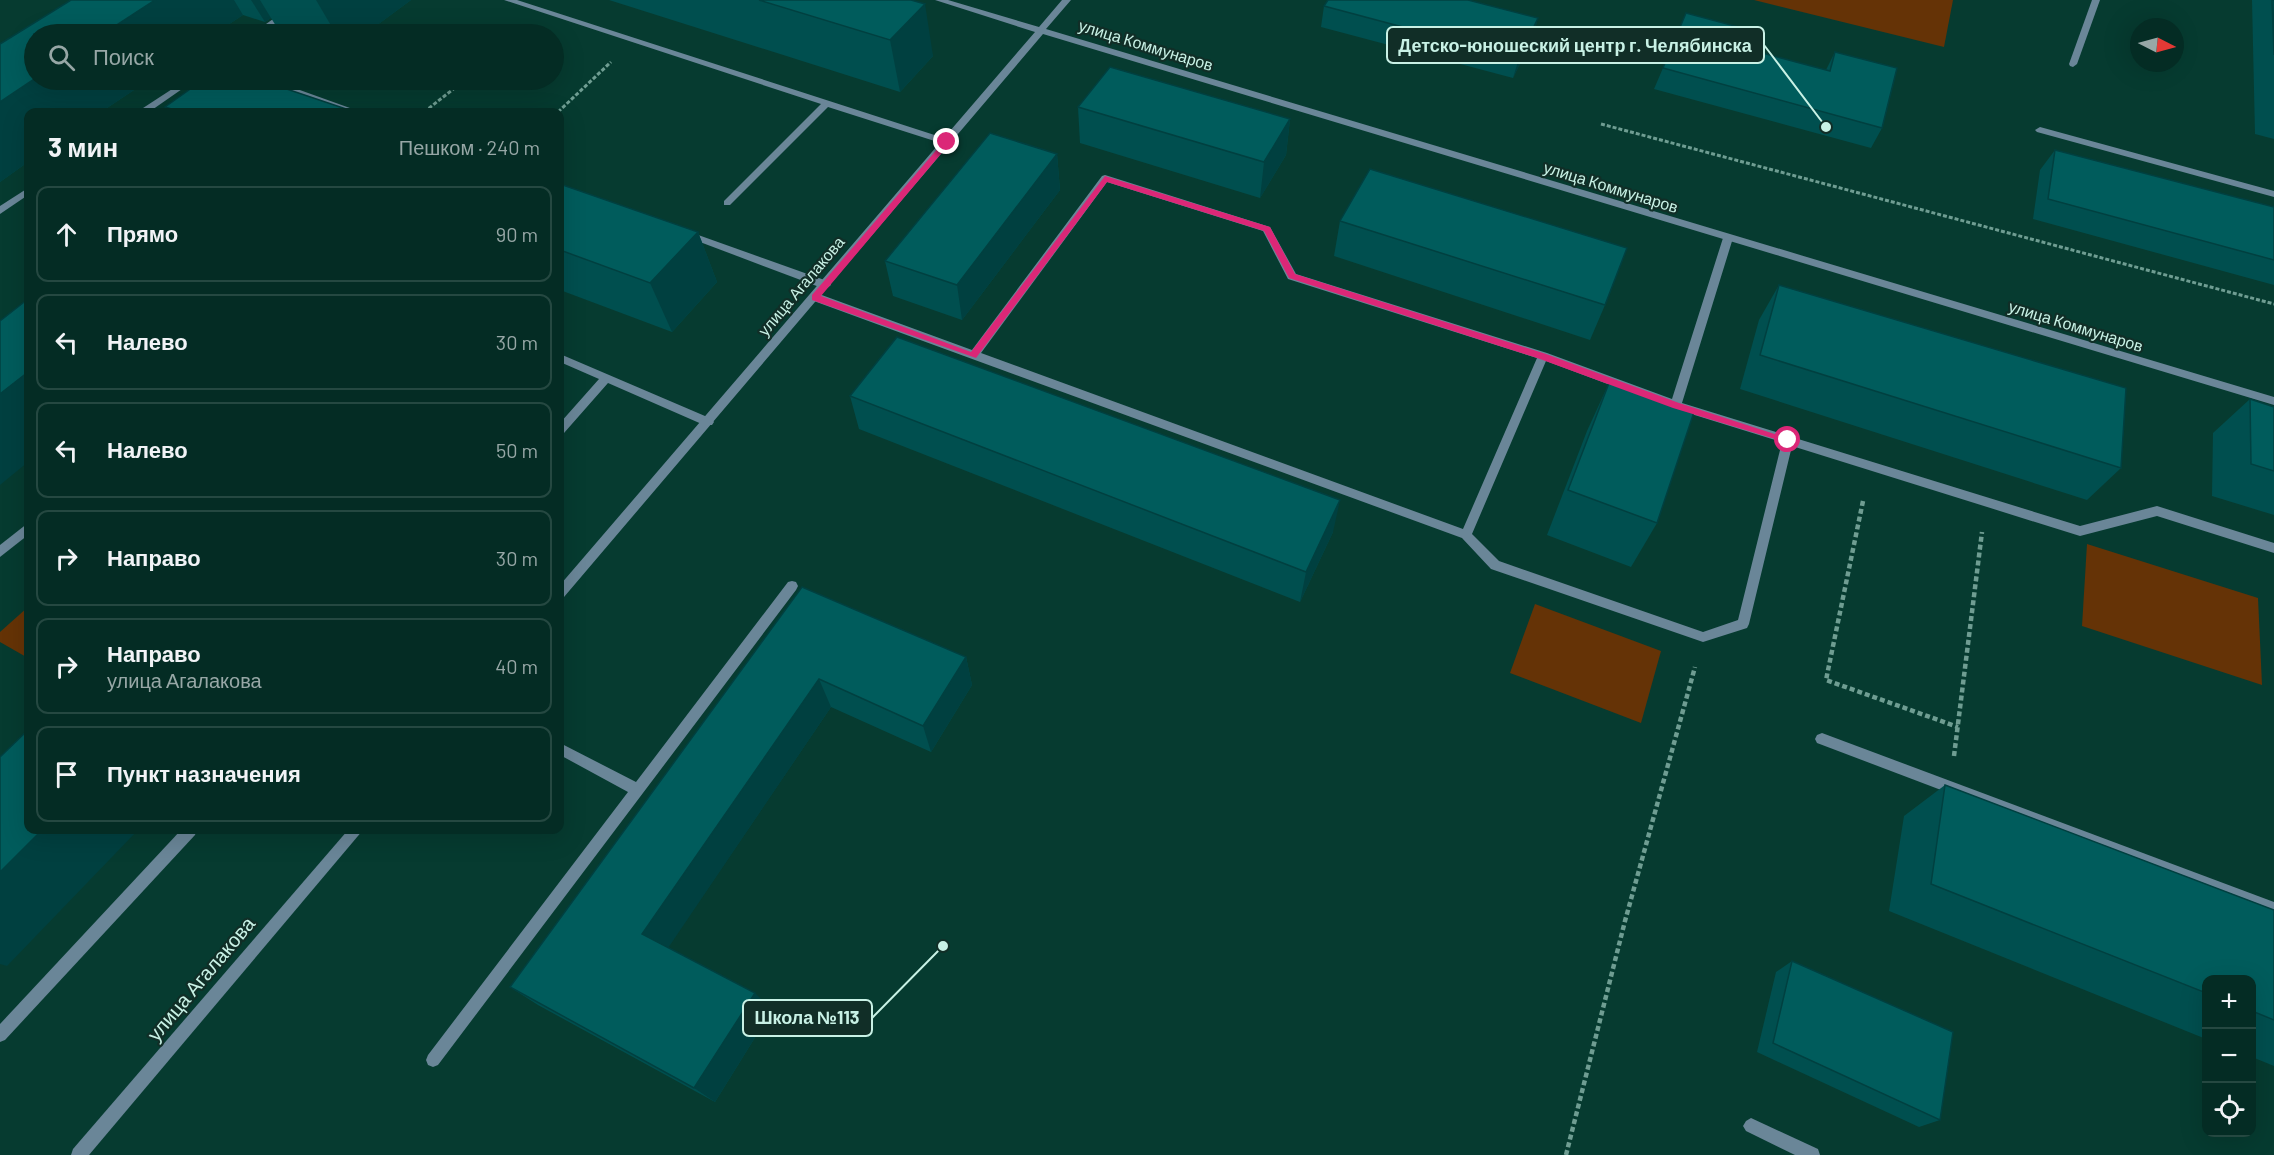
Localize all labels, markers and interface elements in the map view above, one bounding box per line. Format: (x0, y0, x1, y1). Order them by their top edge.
street label: улица Коммунаров (1077, 15, 1216, 74)
north arrow (2130, 18, 2184, 72)
search box (24, 24, 564, 90)
callout: Детско-юношеский центр г. Челябинска (1387, 27, 1764, 63)
text: Детско-юношеский центр г. Челябинска (1398, 34, 1753, 56)
icon: search (45, 41, 78, 74)
text: Поиск (93, 43, 154, 69)
route end (933, 128, 959, 154)
text: 3 мин (48, 131, 118, 162)
text: Пешком · 240 m (399, 135, 540, 159)
street label: улица Коммунаров (1542, 157, 1681, 216)
icon: ahead (50, 218, 83, 251)
text: Прямо (107, 220, 178, 246)
text: 90 m (496, 222, 538, 246)
street label: улица Агалакова (754, 232, 848, 339)
street label: улица Коммунаров (2007, 296, 2146, 355)
icon: left (50, 326, 83, 359)
text: Налево (107, 328, 188, 354)
text: 30 m (496, 330, 538, 354)
route start (1774, 426, 1800, 452)
icon: left (50, 434, 83, 467)
text: Налево (107, 436, 188, 462)
text: 50 m (496, 438, 538, 462)
icon: right (50, 542, 83, 575)
text: Направо (107, 544, 201, 570)
text: 30 m (496, 546, 538, 570)
text: Направо (107, 640, 201, 666)
icon: right (50, 650, 83, 683)
text: 40 m (495, 654, 538, 678)
text: улица Агалакова (107, 668, 262, 692)
icon: arrive (50, 758, 83, 791)
text: Пункт назначения (107, 760, 301, 786)
street label: улица Агалакова (141, 911, 260, 1045)
map controls (2202, 975, 2256, 1137)
button: + (2202, 975, 2256, 1029)
callout: Школа №113 (743, 1000, 872, 1036)
text: Школа №113 (754, 1006, 860, 1028)
button: − (2202, 1029, 2256, 1083)
button: locate (2202, 1083, 2256, 1137)

